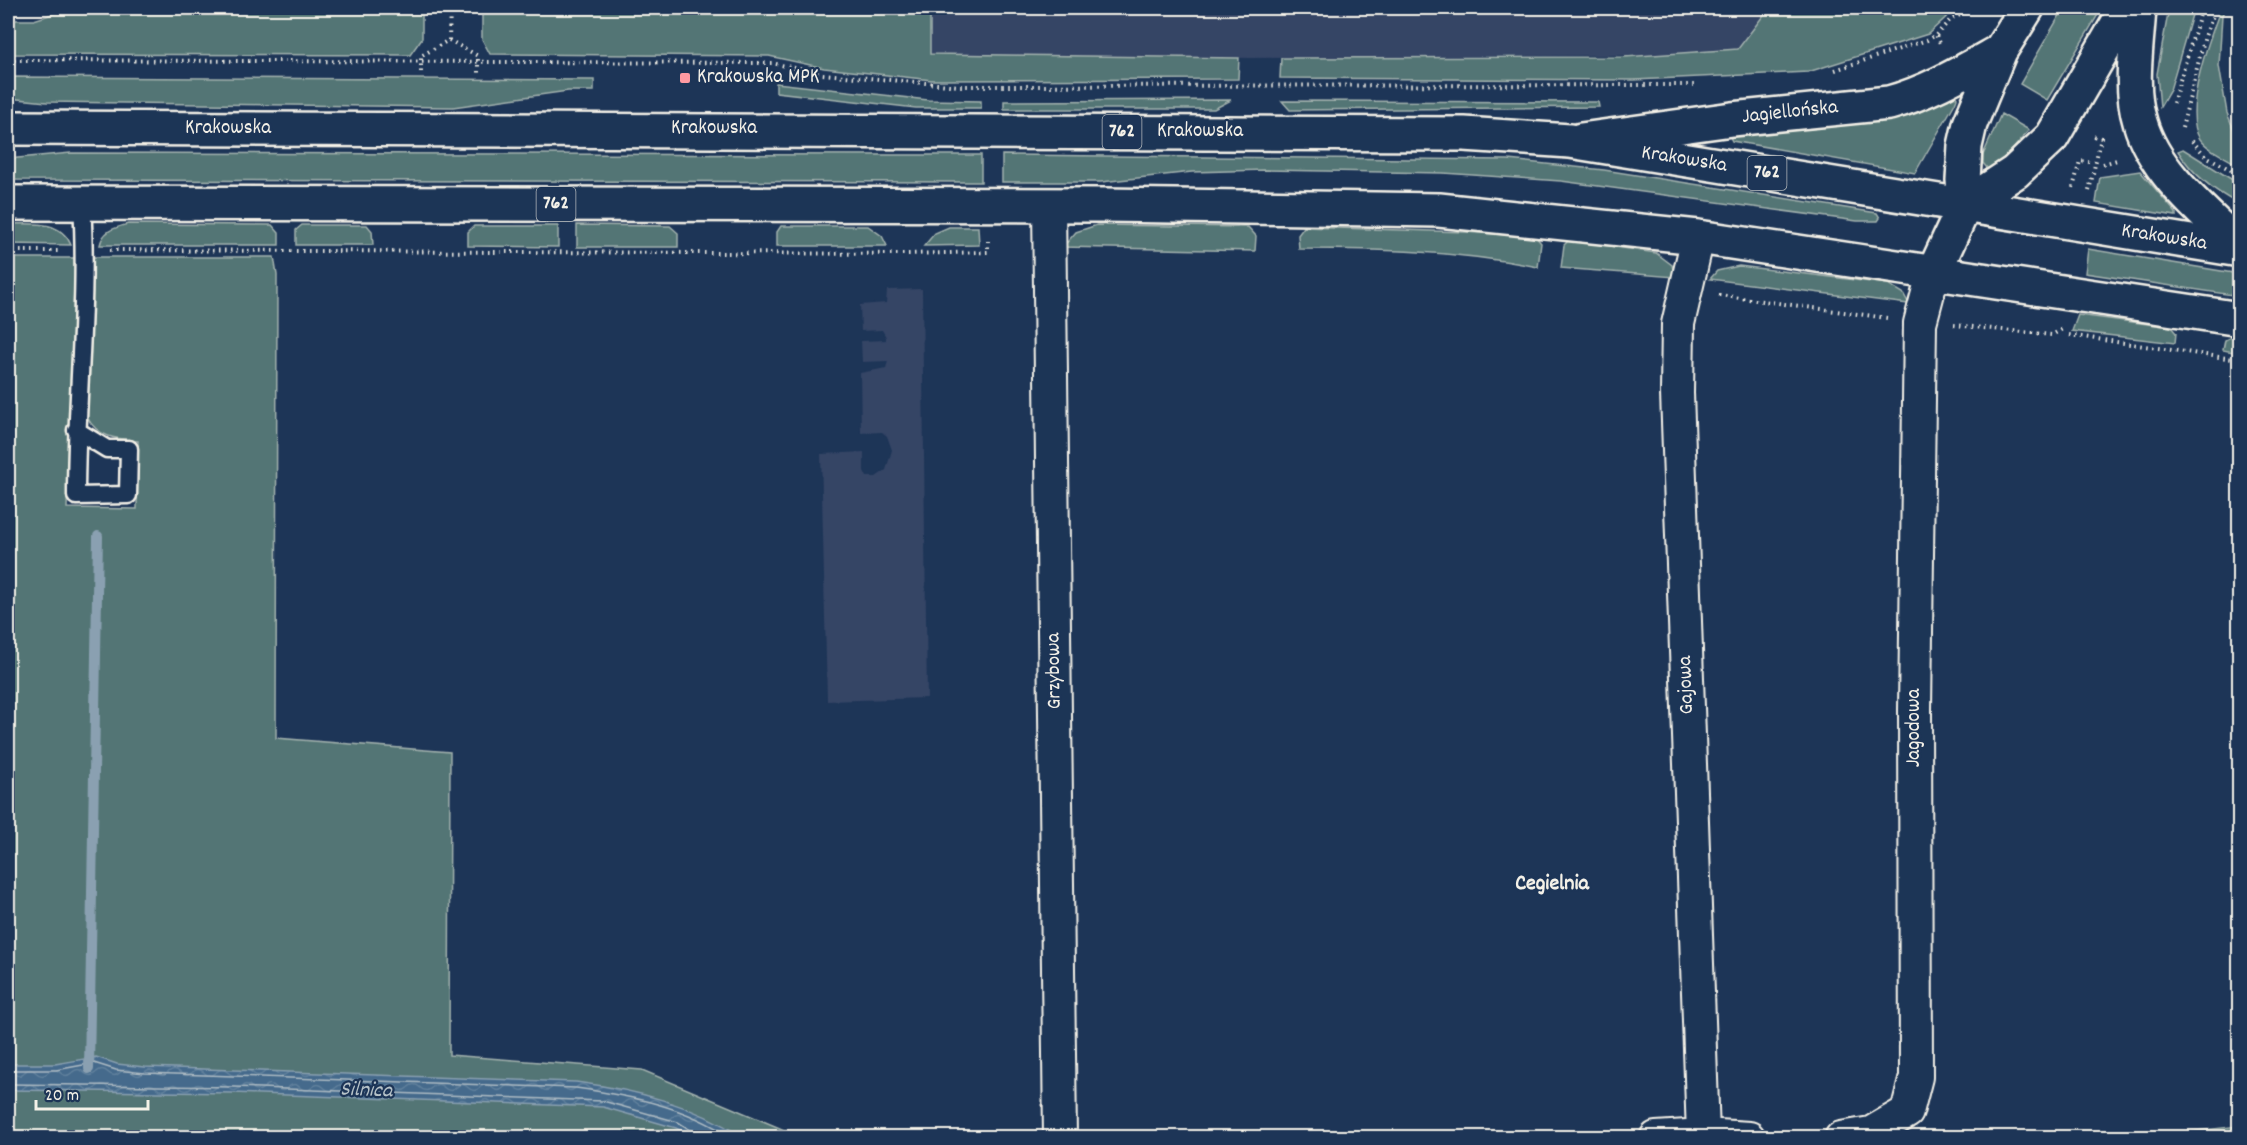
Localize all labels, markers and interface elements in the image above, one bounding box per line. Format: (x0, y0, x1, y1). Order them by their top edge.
place label: Krakowska MPK (697, 63, 820, 93)
marker: Krakowska MPK (678, 71, 692, 85)
street label: Jagiellońska (1741, 93, 1841, 133)
street label: Krakowska (185, 114, 272, 144)
street label: Krakowska (671, 114, 758, 144)
road number: 762 (1102, 115, 1142, 149)
street label: Krakowska (1157, 117, 1244, 147)
street label: Krakowska (1639, 138, 1730, 182)
road number: 762 (1748, 156, 1786, 190)
road number: 762 (536, 187, 576, 221)
street label: Krakowska (2119, 216, 2210, 260)
street label: Grzybowa (1039, 631, 1071, 710)
street label: Gajowa (1671, 654, 1703, 715)
street label: Jagodowa (1900, 688, 1930, 767)
district label: Cegielnia (1515, 869, 1589, 900)
scale bar (36, 1073, 148, 1111)
water label: Silnica (339, 1075, 394, 1107)
text: 20 m (45, 1084, 79, 1109)

